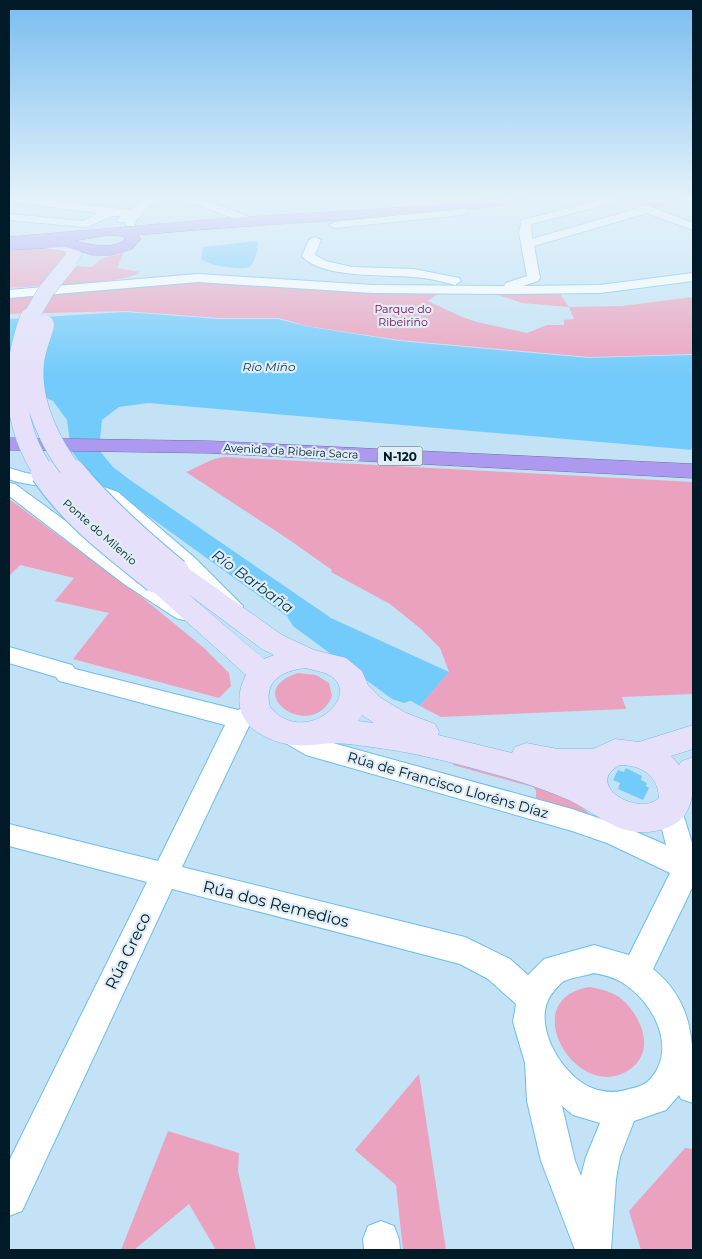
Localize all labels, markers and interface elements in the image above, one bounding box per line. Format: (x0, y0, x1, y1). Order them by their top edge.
park label: Parque do Ribeiriño (374, 302, 432, 329)
water label: Río Miño (243, 359, 296, 374)
street label: Avenida da Ribeira Sacra (223, 440, 359, 462)
road number: N-120 (378, 446, 422, 466)
street label: Ponte do Milenio (60, 496, 140, 568)
water label: Río Barbaña (208, 545, 298, 617)
street label: Rúa de Francisco Lloréns Díaz (345, 748, 551, 822)
street label: Rúa dos Remedios (201, 877, 351, 931)
street label: Rúa Greco (101, 909, 155, 993)

